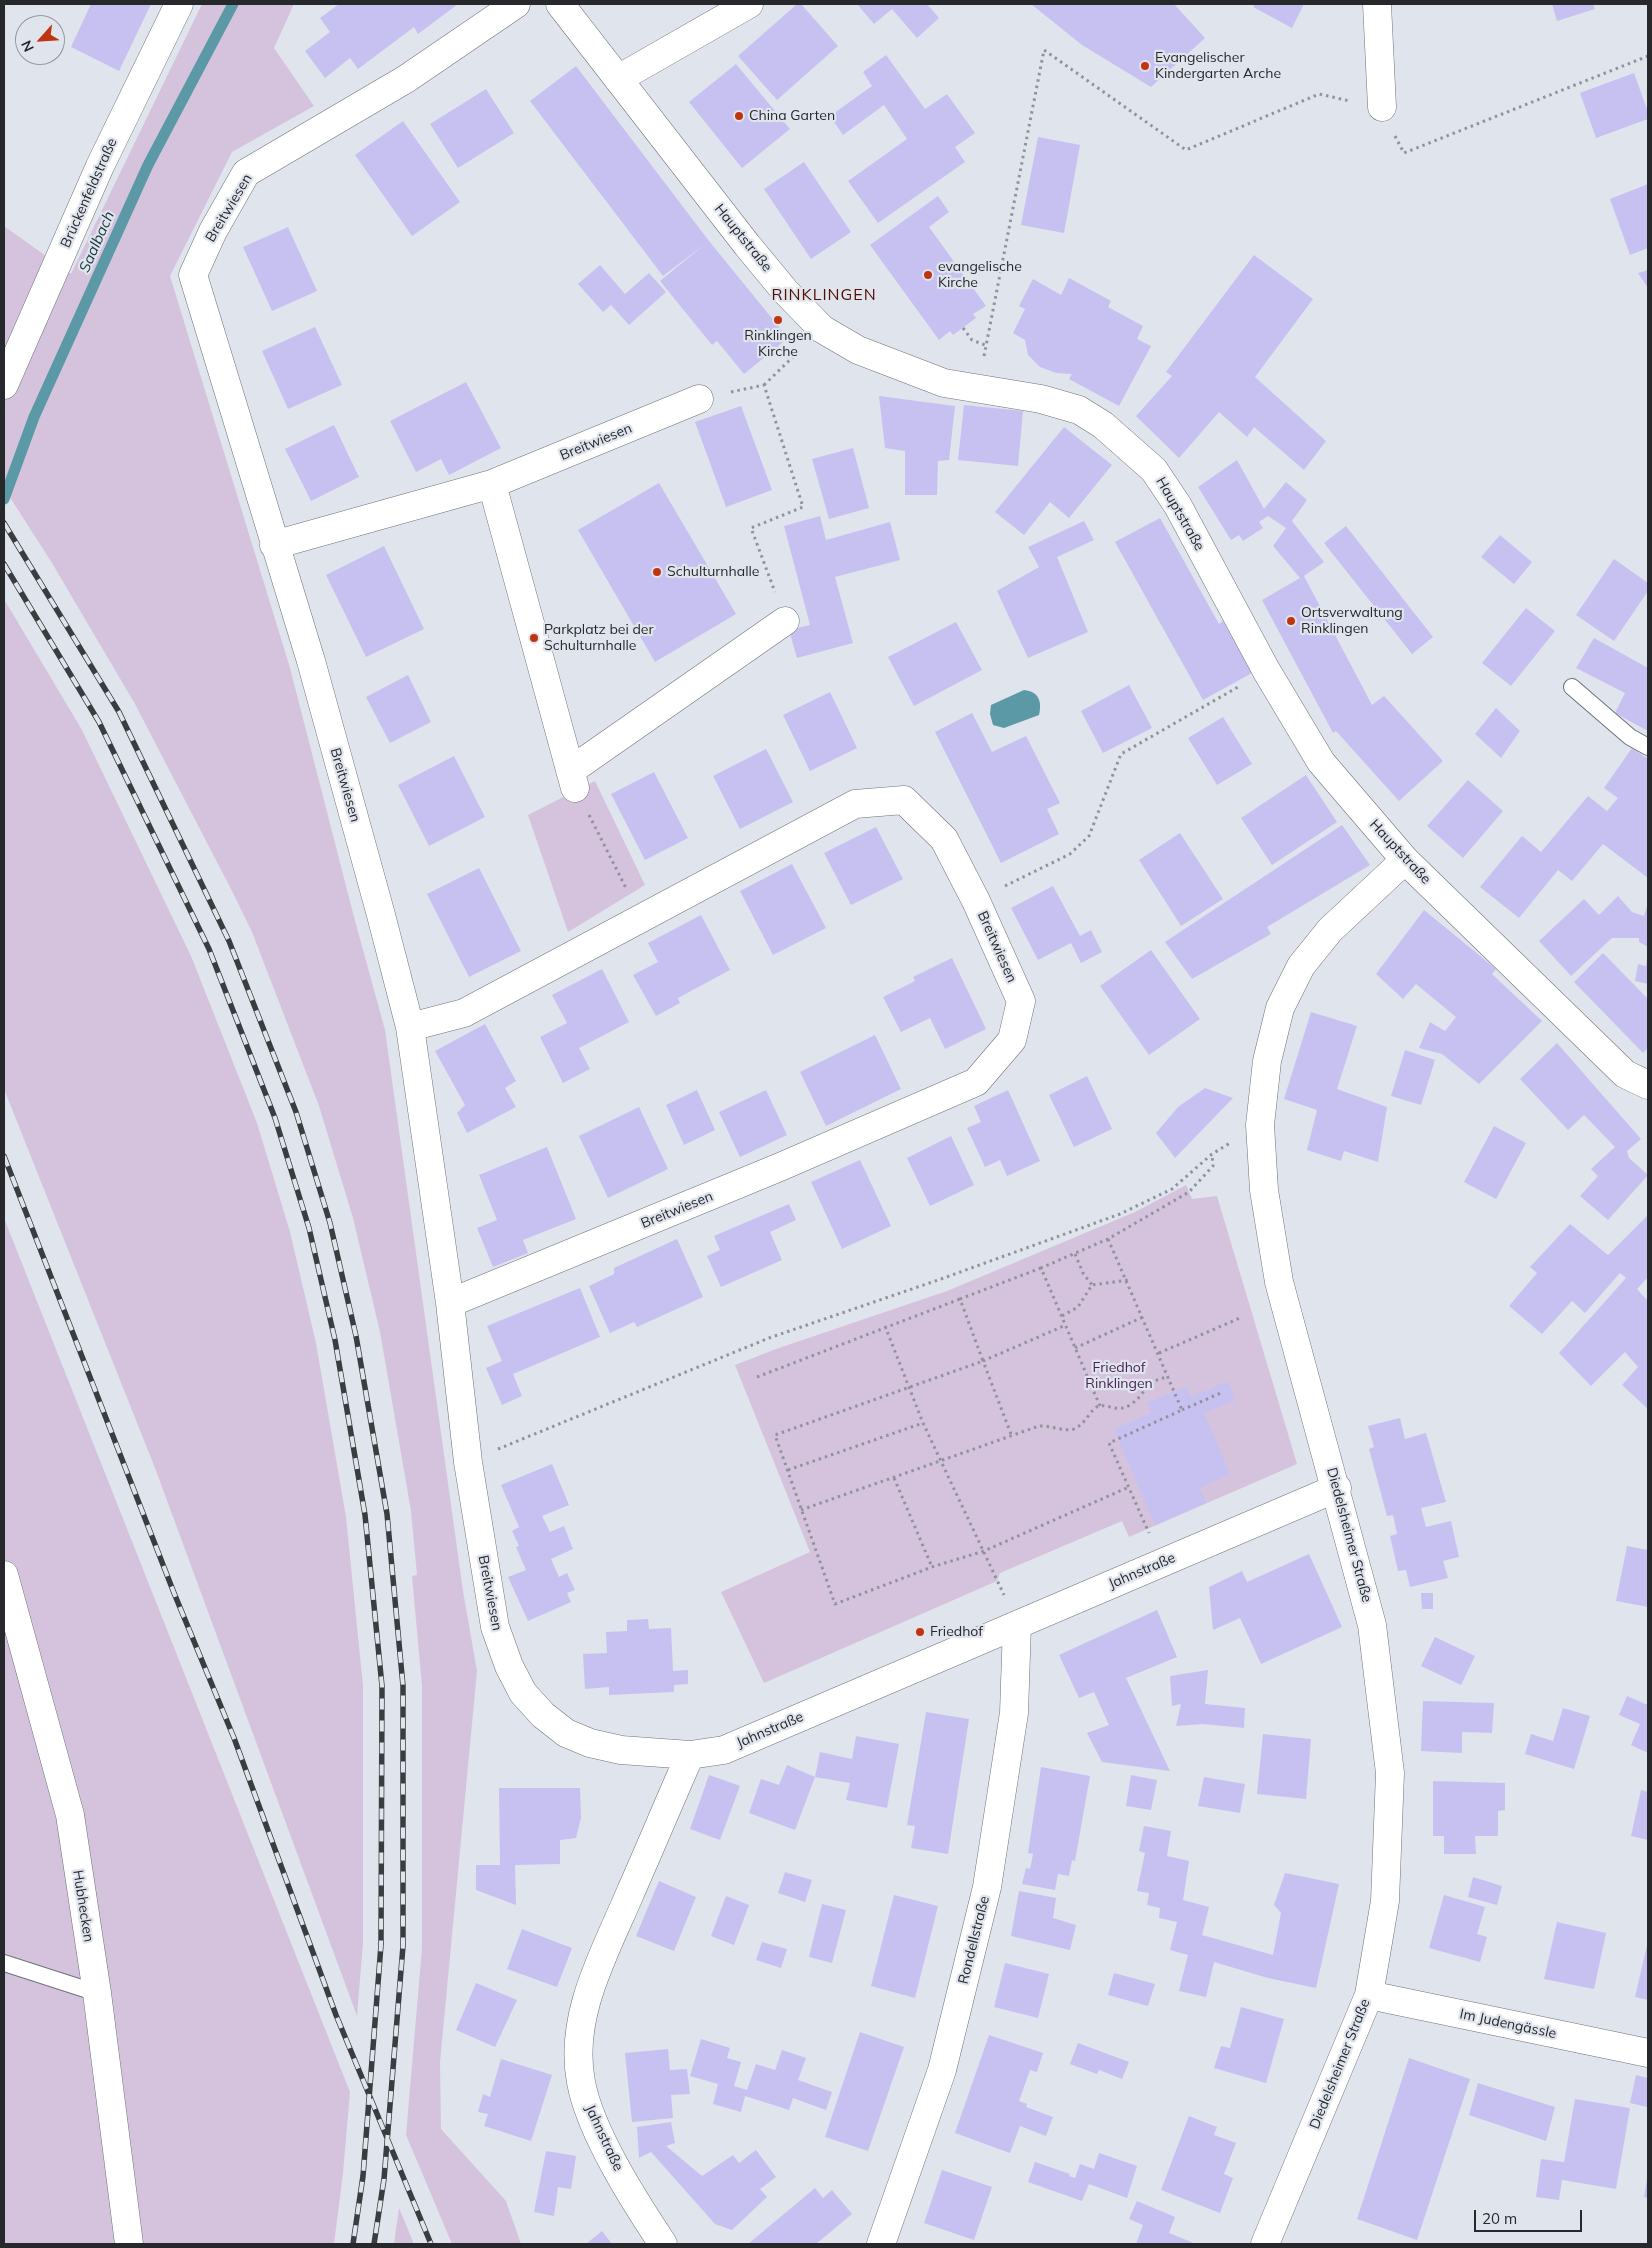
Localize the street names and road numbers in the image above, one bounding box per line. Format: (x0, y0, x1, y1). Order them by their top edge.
street label: Brückenfeldstraße (57, 136, 121, 250)
street label: Breitwiesen (202, 171, 256, 245)
street label: Hauptstraße (711, 201, 775, 275)
street label: Breitwiesen (557, 420, 635, 464)
street label: Hauptstraße (1152, 474, 1208, 554)
street label: Breitwiesen (326, 746, 364, 824)
street label: Hauptstraße (1366, 816, 1434, 888)
street label: Breitwiesen (974, 909, 1020, 985)
street label: Breitwiesen (638, 1188, 716, 1232)
street label: Diedelsheimer Straße (1323, 1466, 1375, 1604)
street label: Jahnstraße (1106, 1549, 1178, 1593)
street label: Breitwiesen (474, 1554, 506, 1632)
street label: Jahnstraße (734, 1708, 806, 1752)
street label: Hubhecken (69, 1869, 97, 1943)
street label: Rondellstraße (955, 1894, 993, 1986)
street label: Diedelsheimer Straße (1306, 1996, 1374, 2132)
street label: Im Judengässle (1458, 2006, 1558, 2042)
street label: Jahnstraße (581, 2102, 627, 2174)

